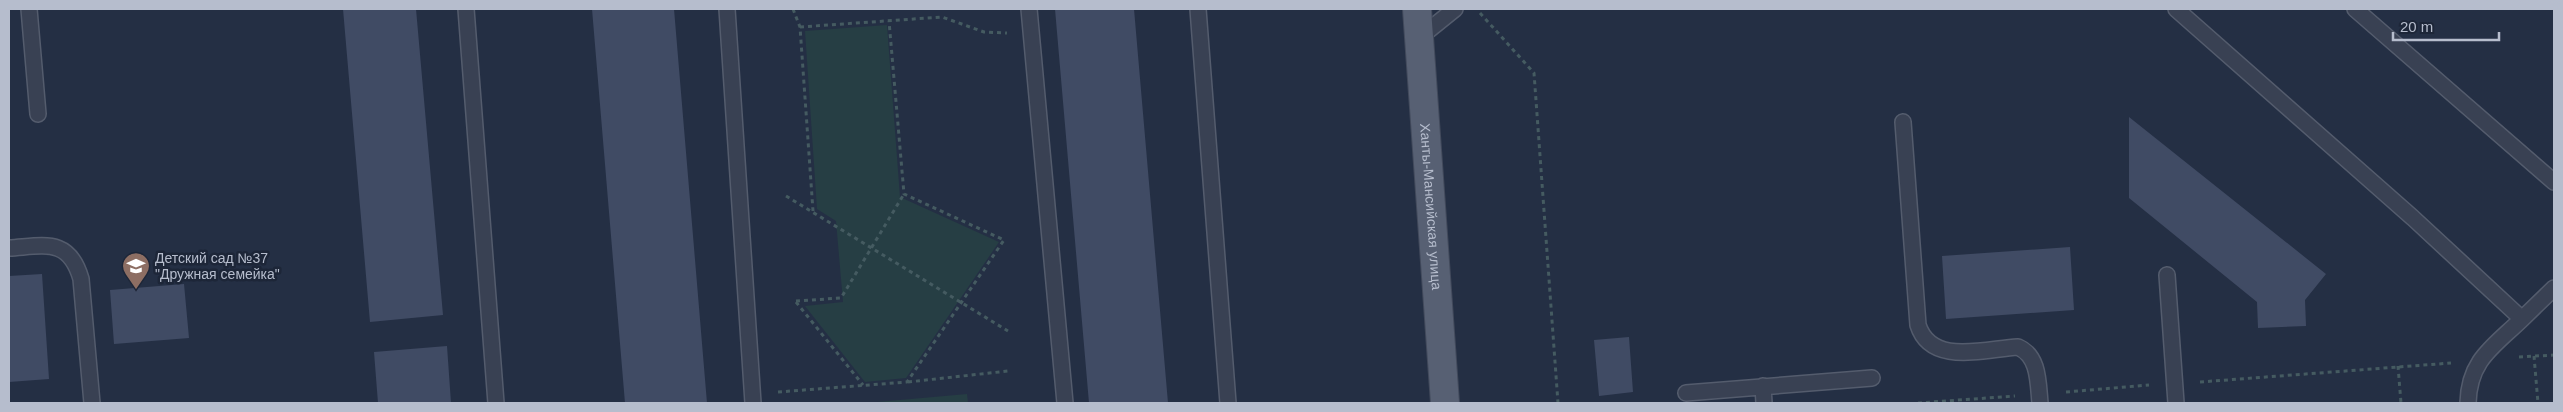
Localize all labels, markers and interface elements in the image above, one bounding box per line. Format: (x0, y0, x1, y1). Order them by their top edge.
scale bar (2393, 10, 2499, 42)
text: 20 m (2400, 18, 2433, 35)
street label: Ханты-Мансийская улица (1417, 122, 1445, 291)
place label: Детский сад №37 "Дружная семейка" (155, 250, 280, 282)
school or university icon: Детский сад №37 "Дружная семейка" (121, 251, 151, 290)

